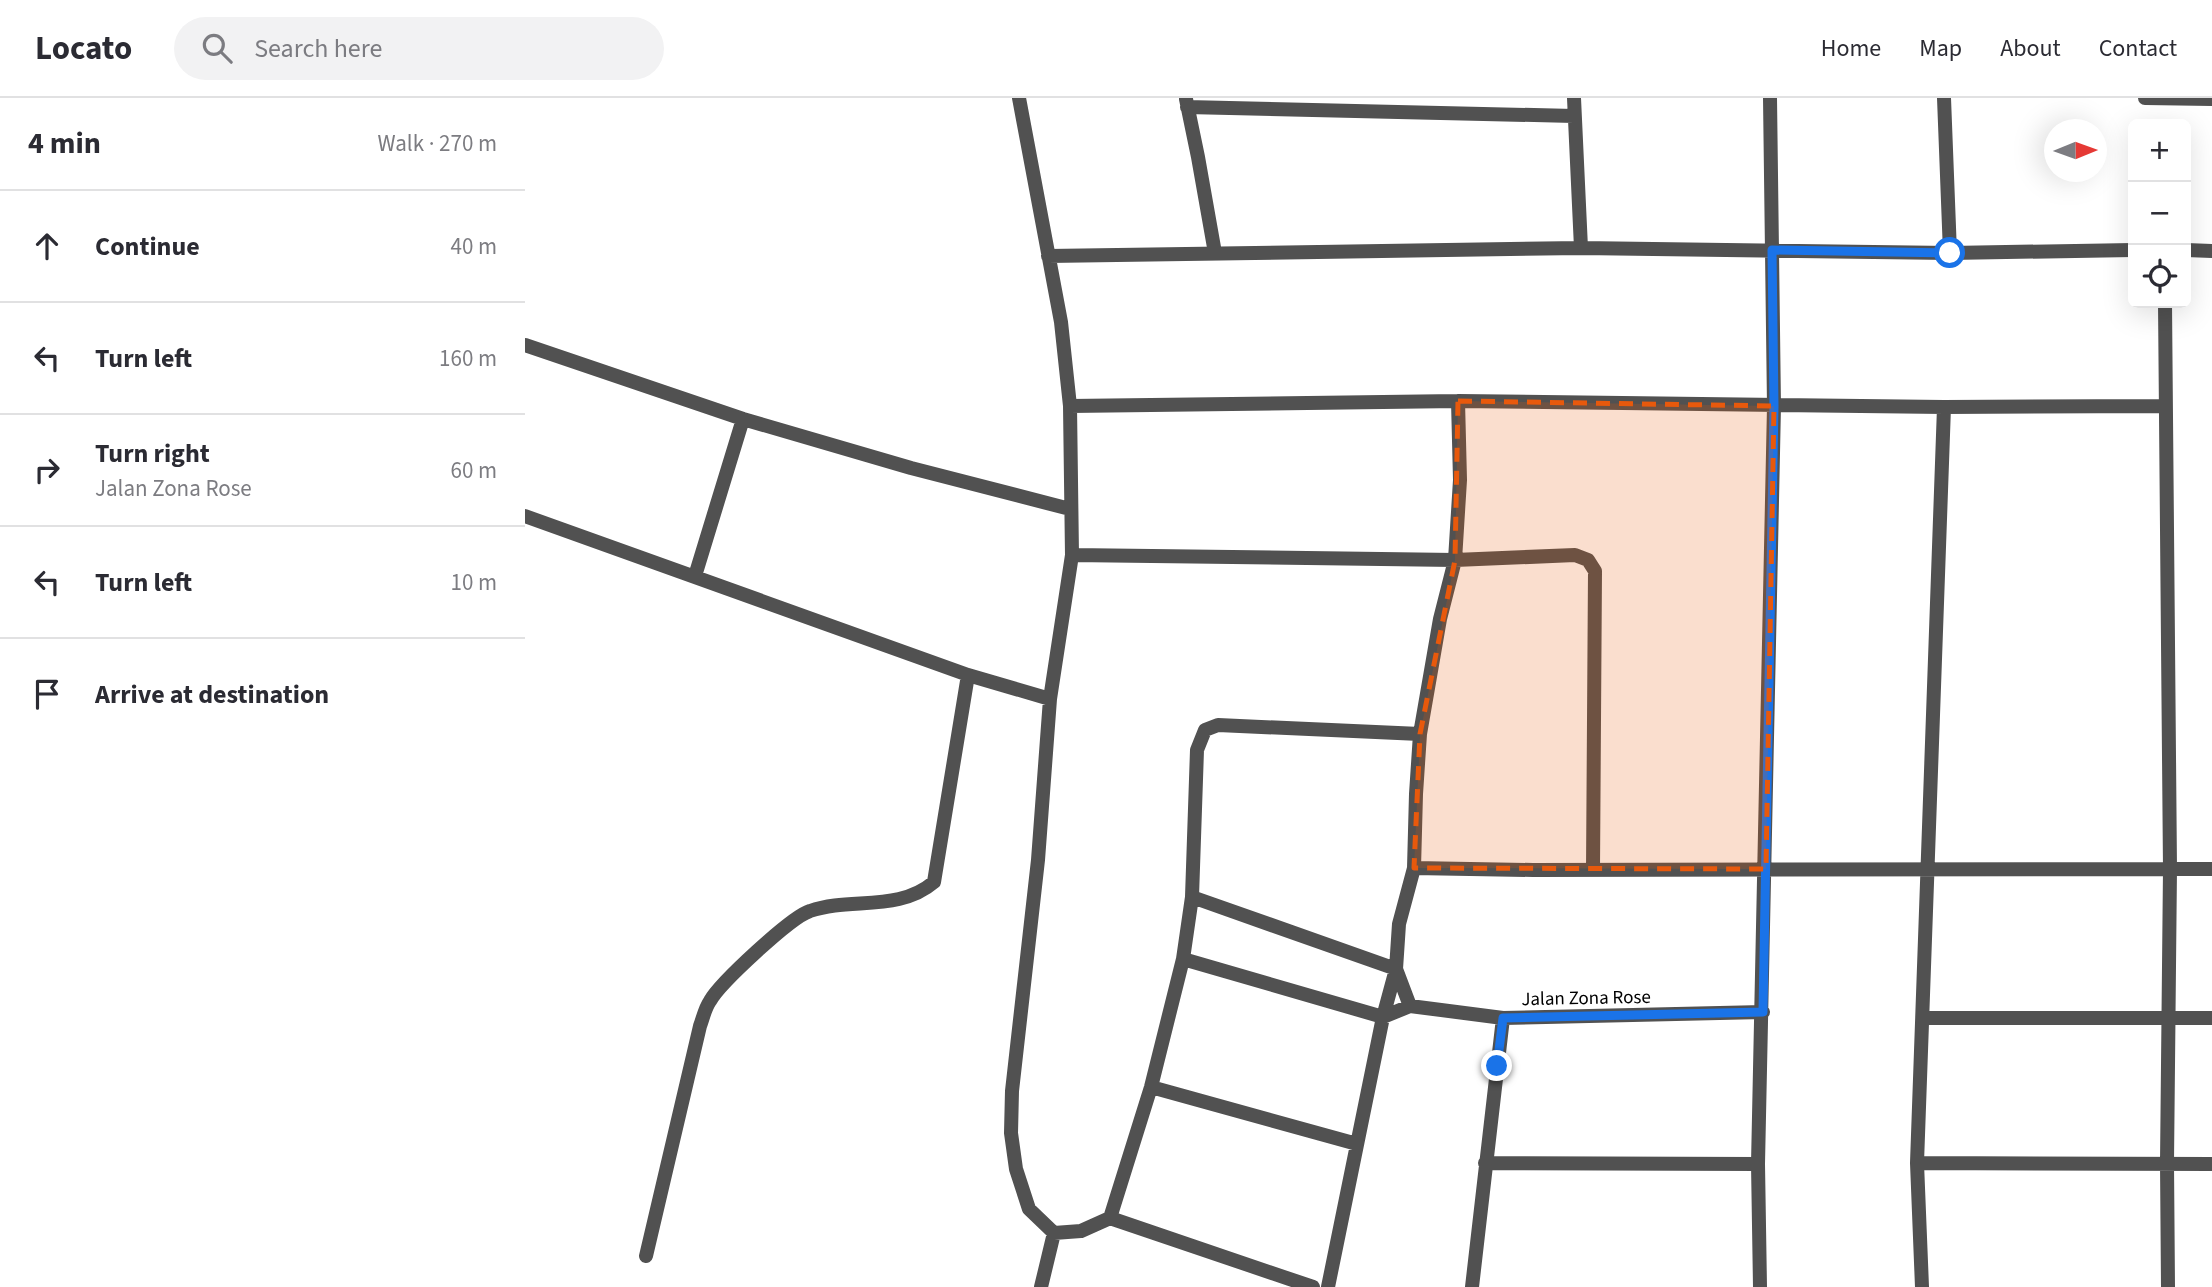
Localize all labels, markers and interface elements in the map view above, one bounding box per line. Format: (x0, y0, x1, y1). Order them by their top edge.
search box (174, 17, 664, 80)
text: Locato (35, 25, 132, 72)
icon: search (198, 29, 236, 67)
text: Search here (254, 30, 382, 67)
text: Home (1821, 31, 1881, 66)
text: Map (1919, 31, 1962, 66)
text: About (2000, 31, 2061, 66)
text: Contact (2099, 31, 2177, 66)
north arrow (2044, 119, 2107, 182)
map controls (2128, 119, 2191, 308)
button: + (2128, 119, 2191, 182)
text: 4 min (28, 122, 101, 165)
text: Walk · 270 m (378, 127, 497, 160)
button: − (2128, 182, 2191, 245)
icon: ahead (28, 227, 66, 265)
text: Continue (95, 228, 200, 265)
text: 40 m (450, 230, 497, 263)
route start (1934, 237, 1965, 268)
button: locate (2128, 245, 2191, 308)
icon: left (28, 339, 66, 377)
text: Turn left (95, 340, 192, 377)
text: 160 m (439, 342, 497, 375)
text: Turn right (95, 435, 210, 472)
icon: right (28, 451, 66, 489)
text: 60 m (450, 454, 497, 487)
text: Jalan Zona Rose (95, 472, 252, 505)
icon: left (28, 563, 66, 601)
text: Turn left (95, 564, 192, 601)
text: 10 m (450, 566, 497, 599)
icon: arrive (28, 675, 66, 713)
text: Arrive at destination (95, 676, 329, 713)
street label: Jalan Zona Rose (1521, 984, 1651, 1013)
route end (1481, 1050, 1512, 1081)

